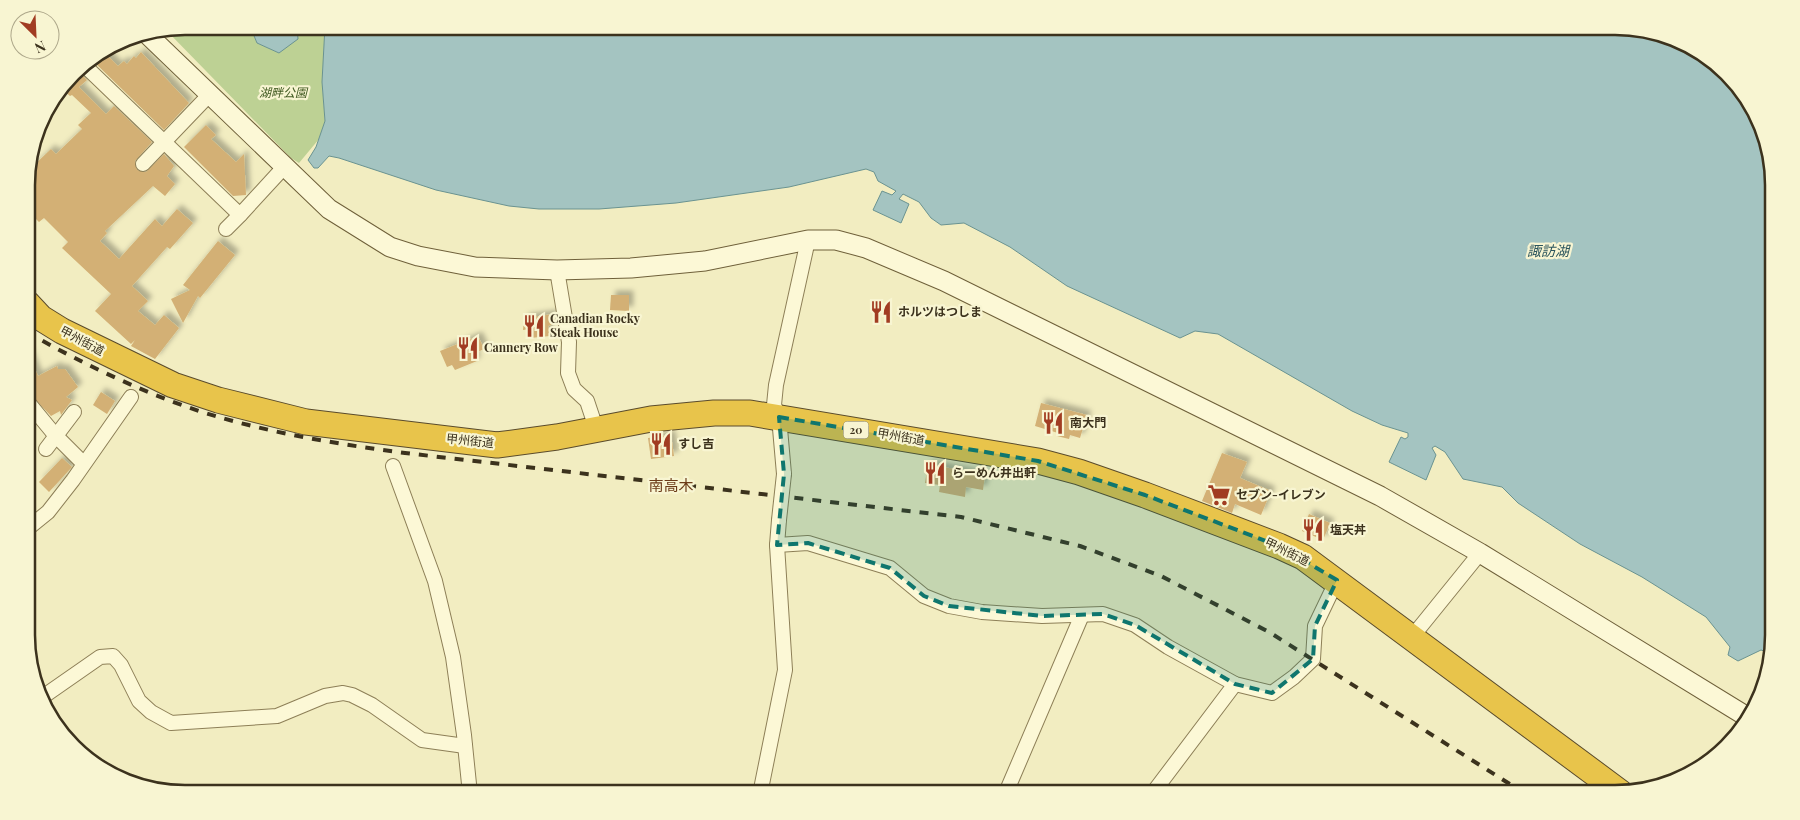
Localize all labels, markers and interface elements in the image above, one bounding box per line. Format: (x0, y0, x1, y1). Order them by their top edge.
north arrow (10, 10, 60, 60)
text: N (32, 37, 49, 58)
park label: 湖畔公園 (259, 84, 309, 100)
water label: 諏訪湖 (1527, 241, 1571, 260)
restaurant icon: ホルツはつしま (868, 299, 894, 325)
place label: ホルツはつしま (898, 303, 982, 319)
place label: Canadian Rocky Steak House (550, 310, 641, 340)
restaurant icon: Canadian Rocky Steak House (521, 313, 547, 339)
street label: 甲州街道 (58, 322, 107, 358)
restaurant icon: Cannery Row (455, 335, 481, 361)
place label: Cannery Row (484, 339, 559, 355)
restaurant icon: 南大門 (1040, 410, 1066, 436)
place label: 南大門 (1070, 414, 1106, 430)
road number: 20 (844, 422, 868, 438)
street label: 甲州街道 (876, 424, 926, 448)
street label: 甲州街道 (445, 430, 495, 450)
restaurant icon: すし吉 (648, 431, 674, 457)
place label: すし吉 (678, 435, 714, 451)
restaurant icon: らーめん井出軒 (922, 460, 948, 486)
place label: らーめん井出軒 (952, 464, 1036, 480)
district label: 南高木 (648, 475, 694, 495)
supermarket icon: セブン-イレブン (1206, 482, 1232, 508)
place label: セブン-イレブン (1236, 486, 1326, 502)
restaurant icon: 塩天丼 (1300, 517, 1326, 543)
place label: 塩天丼 (1330, 521, 1366, 537)
street label: 甲州街道 (1262, 533, 1313, 569)

